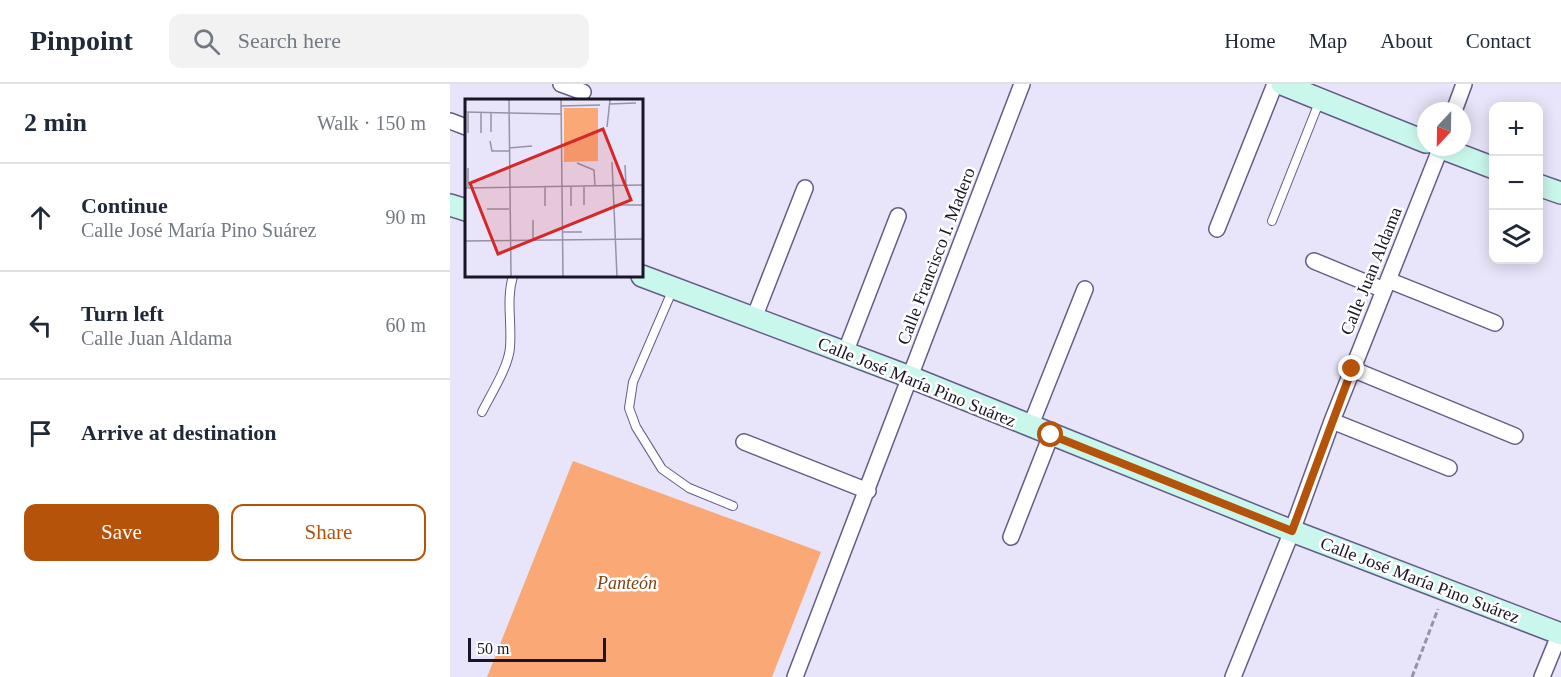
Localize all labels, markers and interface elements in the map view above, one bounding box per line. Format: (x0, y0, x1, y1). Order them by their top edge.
search box (169, 14, 589, 68)
text: Pinpoint (30, 25, 133, 56)
icon: search (190, 25, 223, 58)
text: Search here (238, 28, 341, 53)
text: Home (1224, 29, 1276, 53)
text: Map (1309, 29, 1347, 53)
text: About (1380, 29, 1433, 53)
text: Contact (1466, 29, 1531, 53)
inset map (465, 99, 644, 278)
north arrow (1417, 102, 1471, 156)
map controls (1489, 102, 1543, 264)
button: + (1489, 102, 1543, 156)
text: 2 min (24, 108, 87, 137)
text: Walk · 150 m (317, 112, 426, 134)
button: − (1489, 156, 1543, 210)
street label: Calle Francisco I. Madero (893, 165, 979, 347)
text: Continue (81, 193, 168, 218)
icon: ahead (24, 201, 57, 234)
street label: Calle Juan Aldama (1336, 204, 1406, 338)
text: 90 m (385, 206, 426, 228)
button: layers (1489, 210, 1543, 264)
text: Calle José María Pino Suárez (81, 219, 317, 241)
text: Turn left (81, 301, 164, 326)
icon: left (24, 309, 57, 342)
text: 60 m (385, 314, 426, 336)
text: Calle Juan Aldama (81, 327, 232, 349)
street label: Calle José María Pino Suárez (815, 333, 1019, 431)
route end (1338, 355, 1364, 381)
icon: arrive (24, 417, 57, 450)
text: Arrive at destination (81, 420, 277, 445)
route start (1037, 421, 1063, 447)
button: Save (24, 504, 219, 561)
button: Share (231, 504, 426, 561)
street label: Calle José María Pino Suárez (1317, 533, 1523, 627)
park label: Panteón (596, 573, 657, 593)
scale bar (468, 635, 606, 662)
text: 50 m (477, 640, 509, 657)

